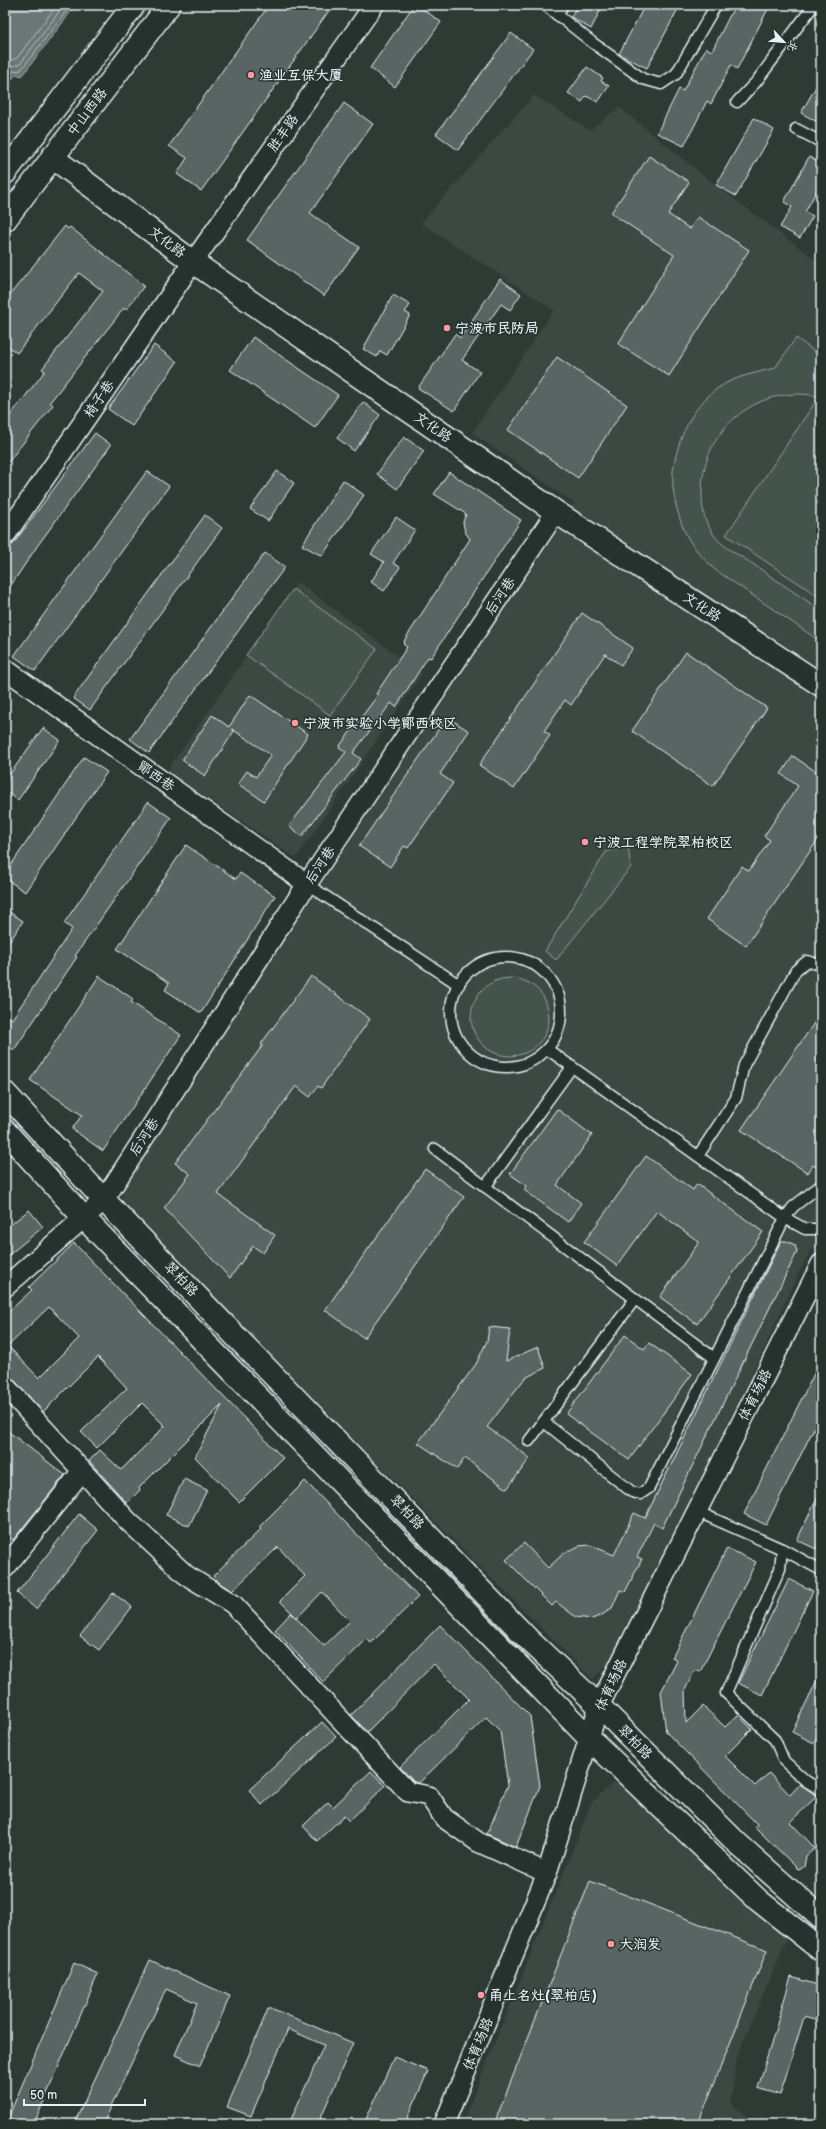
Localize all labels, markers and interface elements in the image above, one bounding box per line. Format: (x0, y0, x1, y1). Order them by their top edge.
north arrow (764, 22, 804, 62)
text: 北 (784, 38, 801, 54)
place label: 渔业互保大厦 (259, 67, 343, 84)
marker: 渔业互保大厦 (246, 70, 256, 80)
street label: 中山西路 (63, 85, 111, 139)
street label: 胜丰路 (264, 111, 302, 155)
street label: 文化路 (145, 223, 189, 261)
place label: 宁波市民防局 (455, 320, 539, 337)
marker: 宁波市民防局 (442, 323, 452, 333)
street label: 椅子巷 (80, 376, 118, 421)
street label: 文化路 (411, 408, 455, 446)
street label: 后河巷 (481, 573, 519, 618)
street label: 文化路 (680, 588, 724, 626)
place label: 宁波市实验小学鄮西校区 (303, 715, 457, 732)
marker: 宁波市实验小学鄮西校区 (290, 718, 300, 728)
street label: 鄮西巷 (134, 757, 179, 796)
place label: 宁波工程学院翠柏校区 (593, 834, 733, 851)
marker: 宁波工程学院翠柏校区 (580, 837, 590, 847)
street label: 后河巷 (301, 842, 339, 887)
street label: 后河巷 (125, 1114, 163, 1159)
street label: 翠柏路 (160, 1258, 202, 1300)
street label: 体育场路 (735, 1366, 775, 1424)
street label: 翠柏路 (386, 1491, 428, 1533)
street label: 体育场路 (591, 1656, 631, 1714)
street label: 翠柏路 (614, 1721, 656, 1763)
place label: 大润发 (619, 1936, 661, 1953)
marker: 大润发 (606, 1939, 616, 1949)
place label: 甬上名灶(翠柏店) (489, 1987, 597, 2004)
marker: 甬上名灶(翠柏店) (476, 1990, 486, 2000)
street label: 体育场路 (459, 2015, 497, 2073)
scale bar (24, 2081, 145, 2107)
text: 50 m (30, 2088, 57, 2103)

